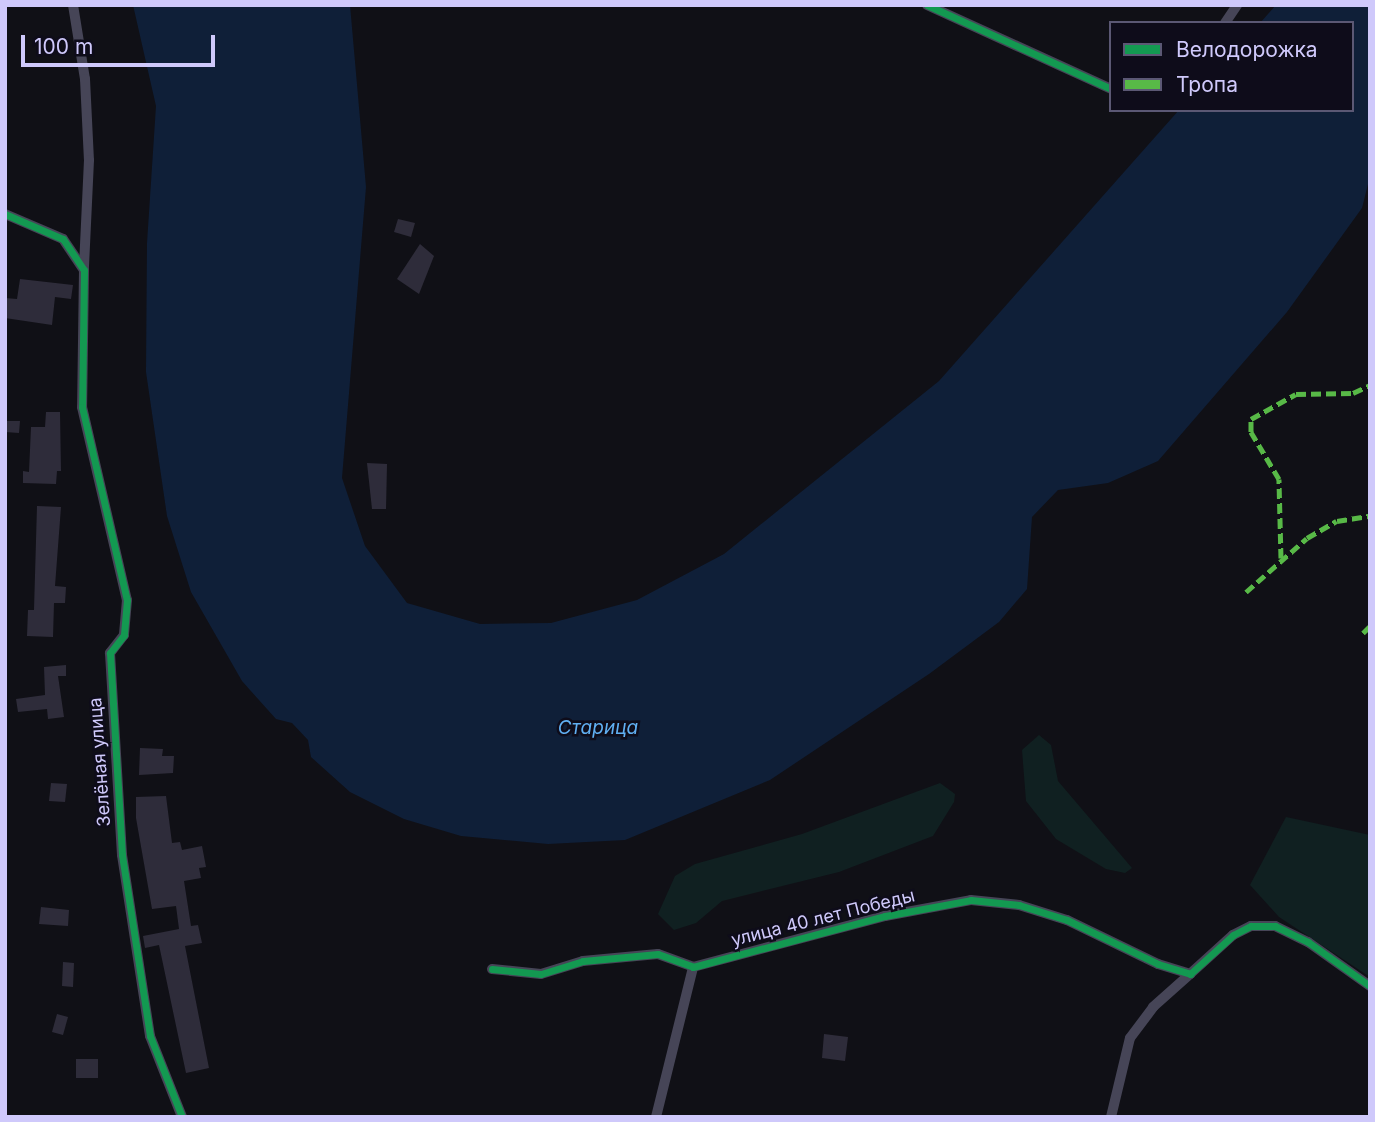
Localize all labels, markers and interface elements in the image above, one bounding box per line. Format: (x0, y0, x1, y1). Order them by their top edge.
scale bar (24, 21, 219, 65)
legend (1109, 21, 1354, 112)
text: 100 m (34, 34, 93, 59)
text: Велодорожка (1176, 37, 1318, 62)
text: Тропа (1176, 72, 1238, 97)
street label: Зелёная улица (85, 697, 115, 827)
water label: Старица (558, 717, 638, 739)
street label: улица 40 лет Победы (729, 885, 917, 951)

